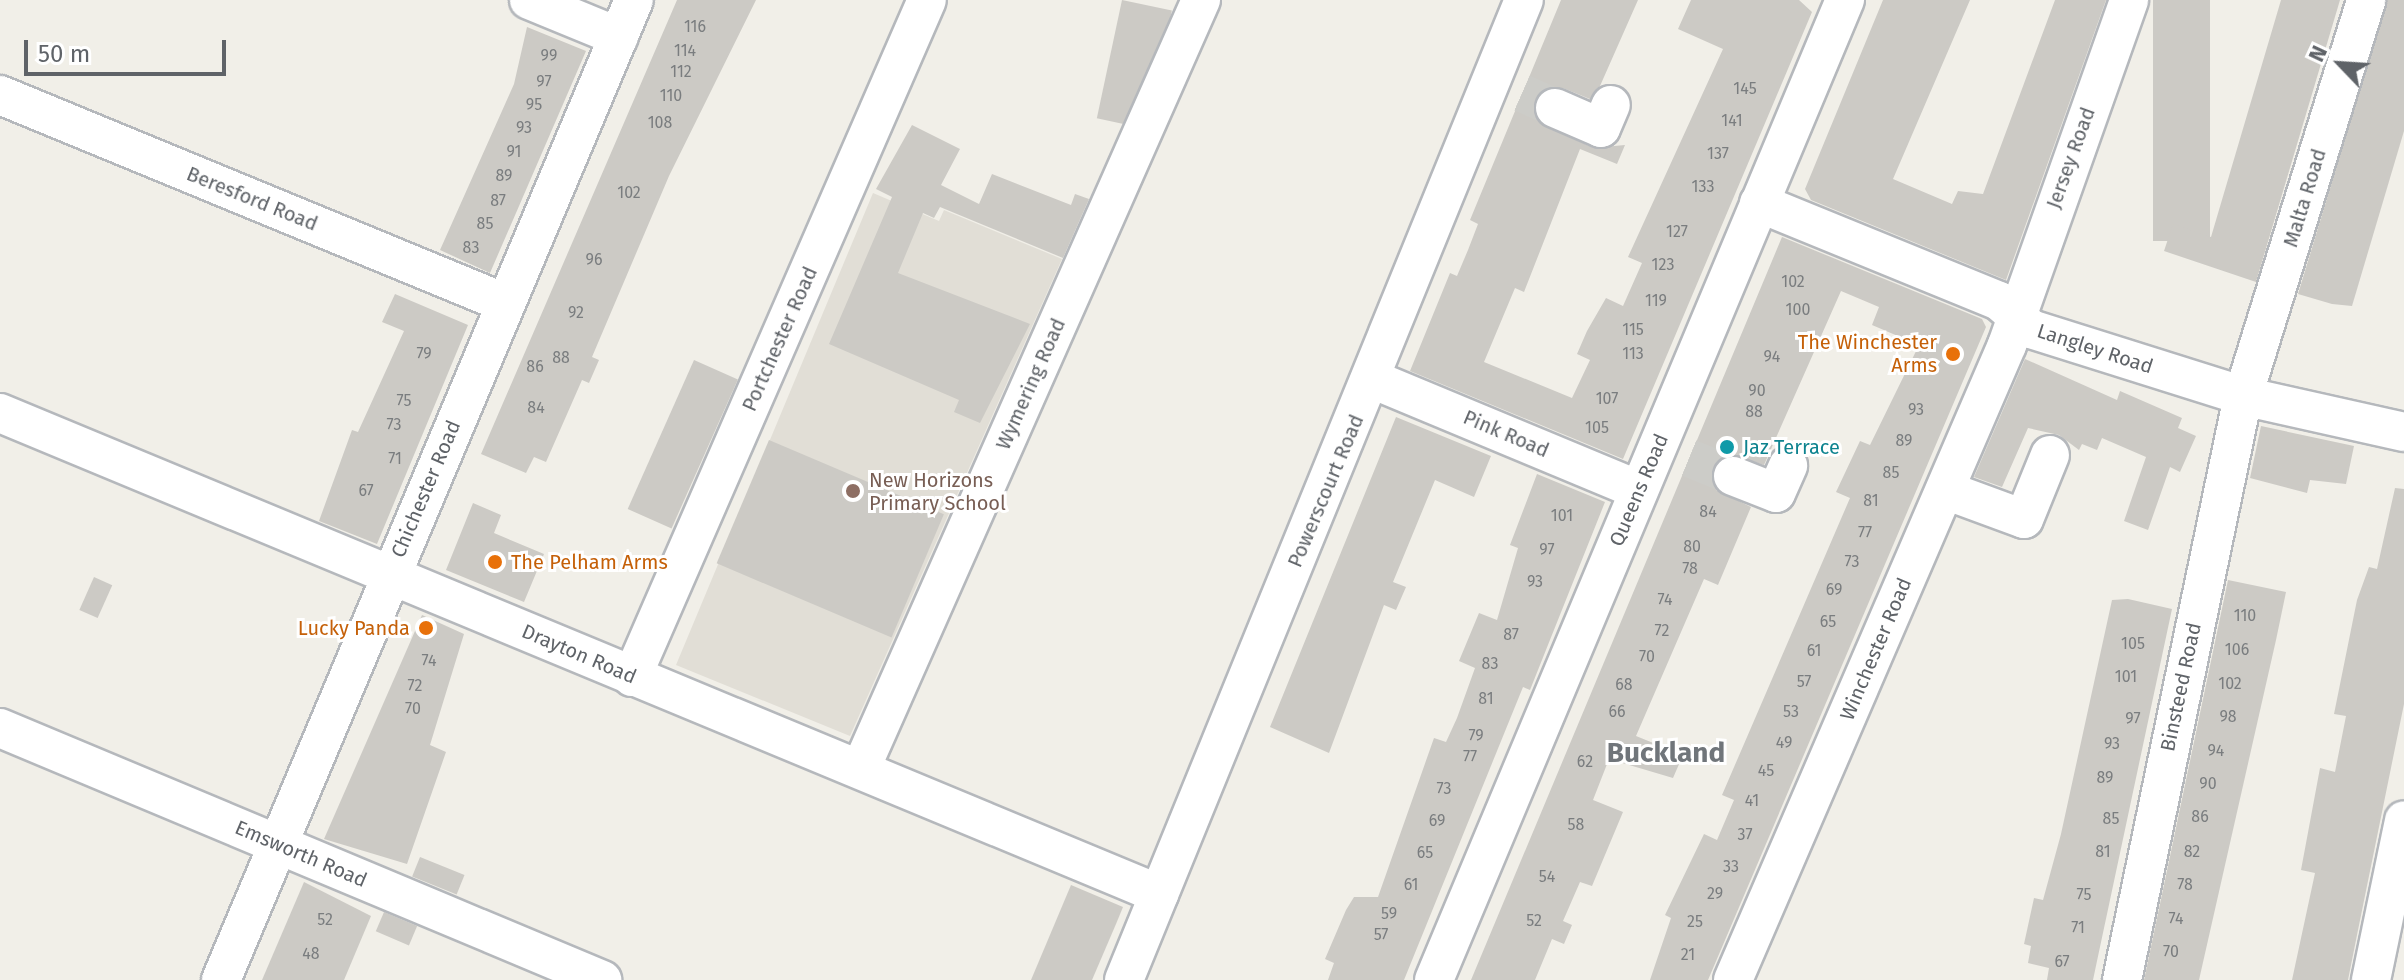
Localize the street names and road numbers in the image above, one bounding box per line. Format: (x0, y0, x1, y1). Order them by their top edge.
street label: Jersey Road (2042, 104, 2100, 212)
street label: Malta Road (2279, 146, 2331, 250)
street label: Beresford Road (183, 162, 321, 236)
street label: Portchester Road (737, 263, 823, 415)
street label: Wymering Road (991, 315, 1071, 453)
street label: Langley Road (2034, 319, 2156, 379)
street label: Pink Road (1460, 405, 1552, 463)
street label: Powerscourt Road (1283, 411, 1369, 571)
street label: Chichester Road (386, 417, 466, 561)
street label: Queens Road (1605, 430, 1673, 550)
street label: Winchester Road (1835, 574, 1917, 724)
street label: Drayton Road (518, 619, 640, 689)
street label: Binsteed Road (2156, 620, 2206, 754)
street label: Emsworth Road (231, 815, 371, 893)

